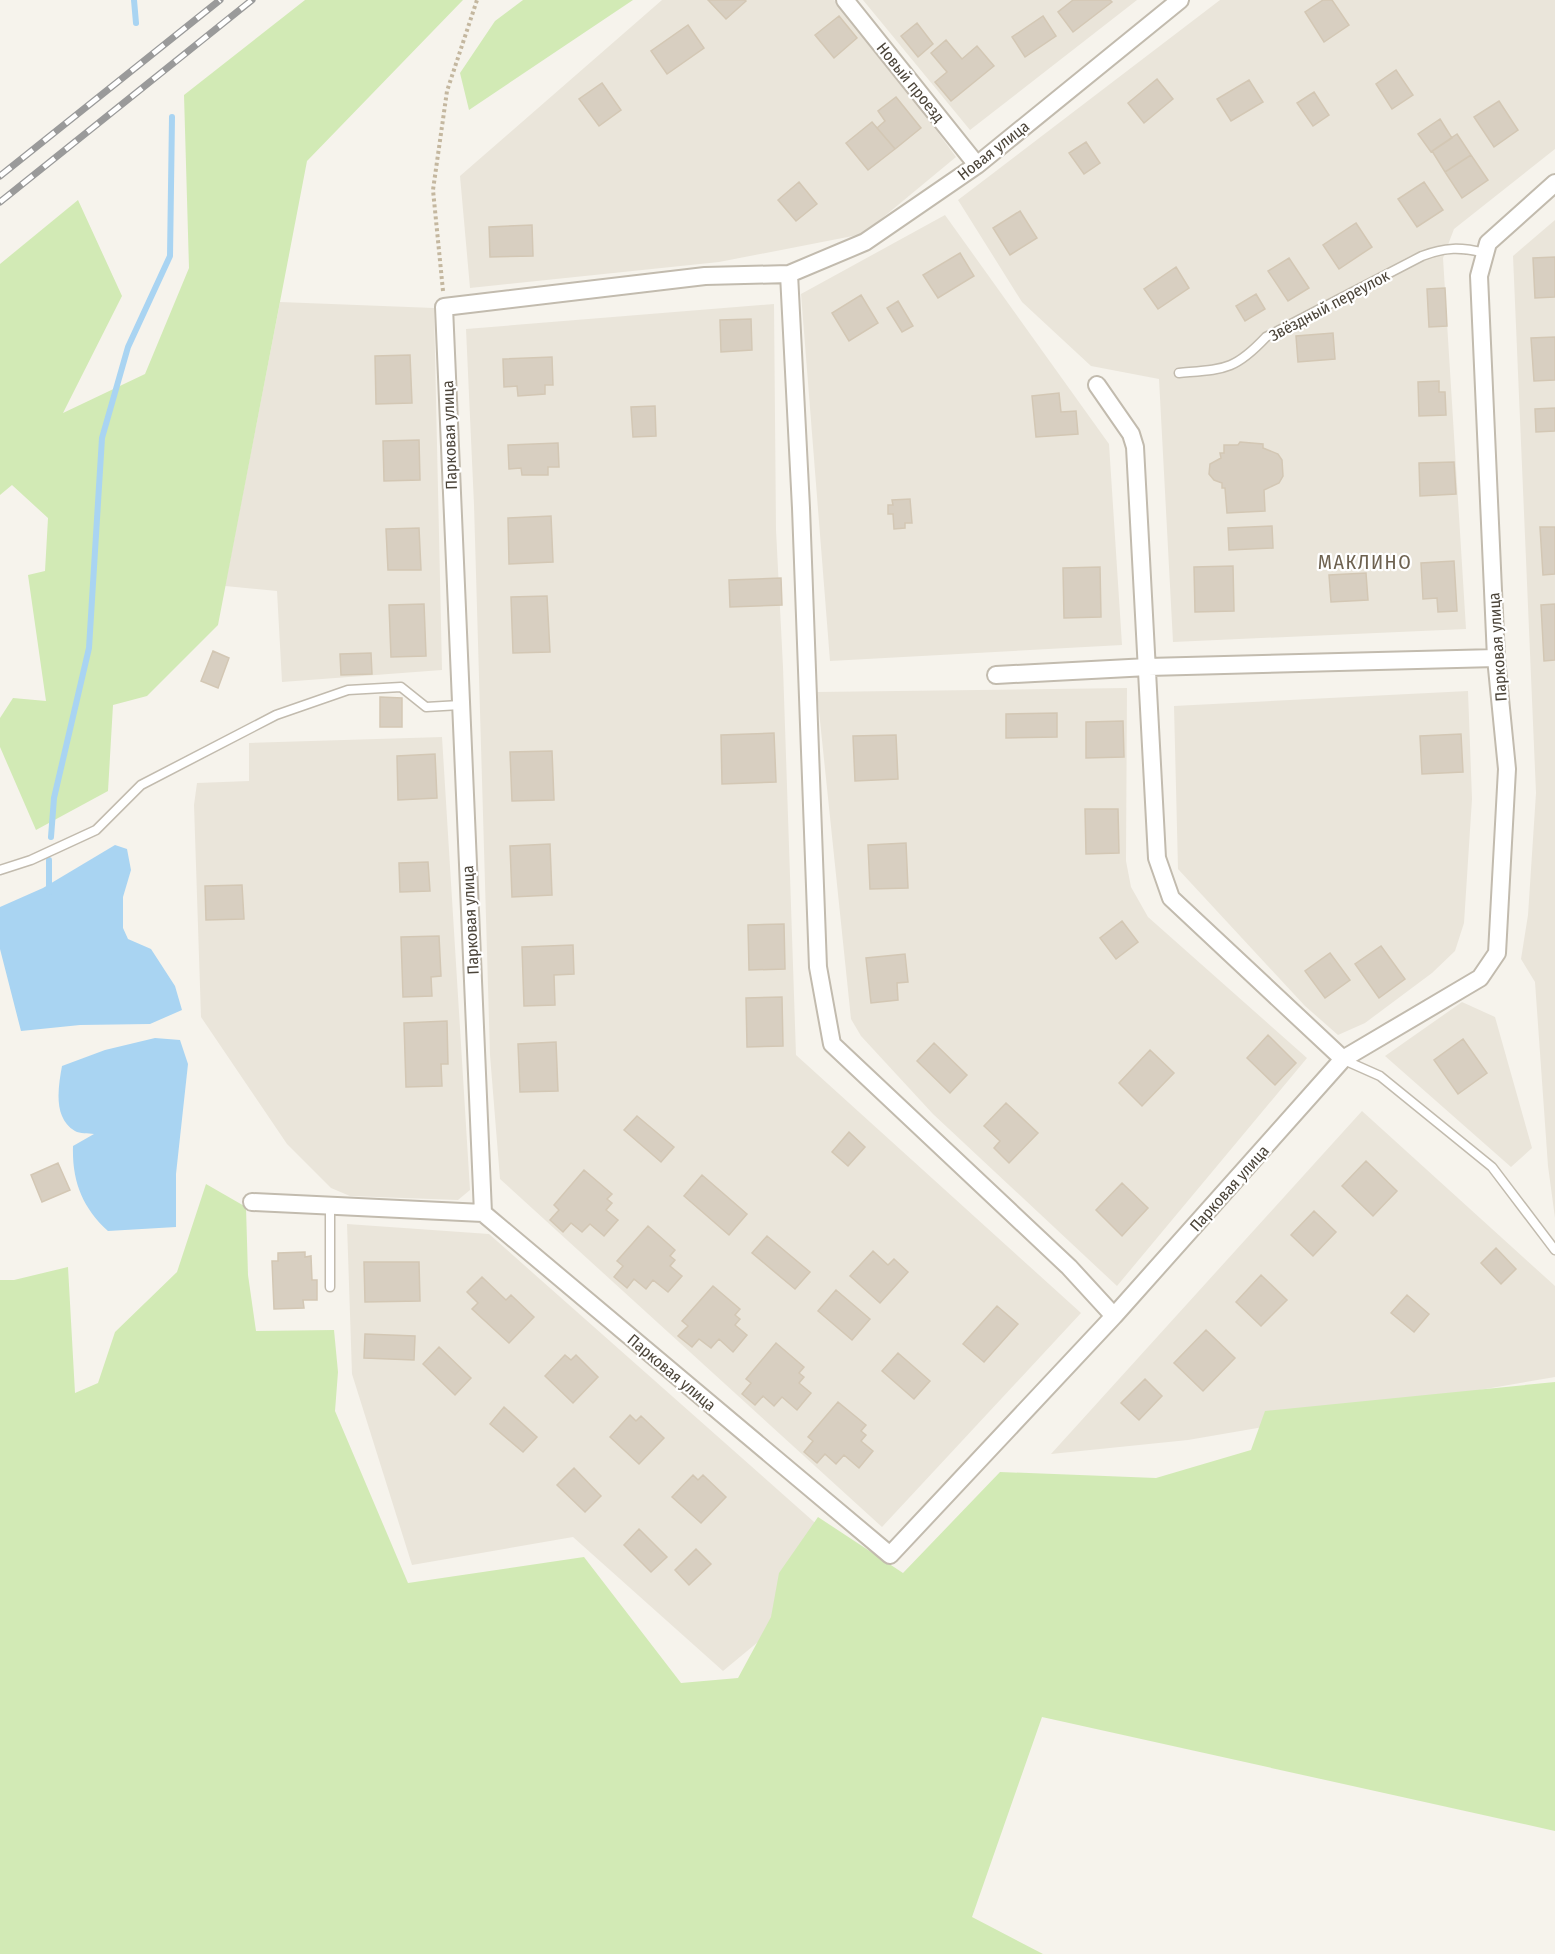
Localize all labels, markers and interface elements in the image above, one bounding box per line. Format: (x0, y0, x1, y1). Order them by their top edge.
street label: Новый проезд (873, 39, 949, 126)
street label: Новая улица (954, 116, 1033, 184)
street label: Звёздный переулок (1266, 265, 1393, 345)
street label: Парковая улица (438, 380, 461, 490)
district label: МАКЛИНО (1318, 550, 1412, 574)
street label: Парковая улица (1484, 592, 1511, 702)
street label: Парковая улица (458, 865, 483, 975)
street label: Парковая улица (1186, 1141, 1273, 1235)
street label: Парковая улица (624, 1330, 720, 1415)

